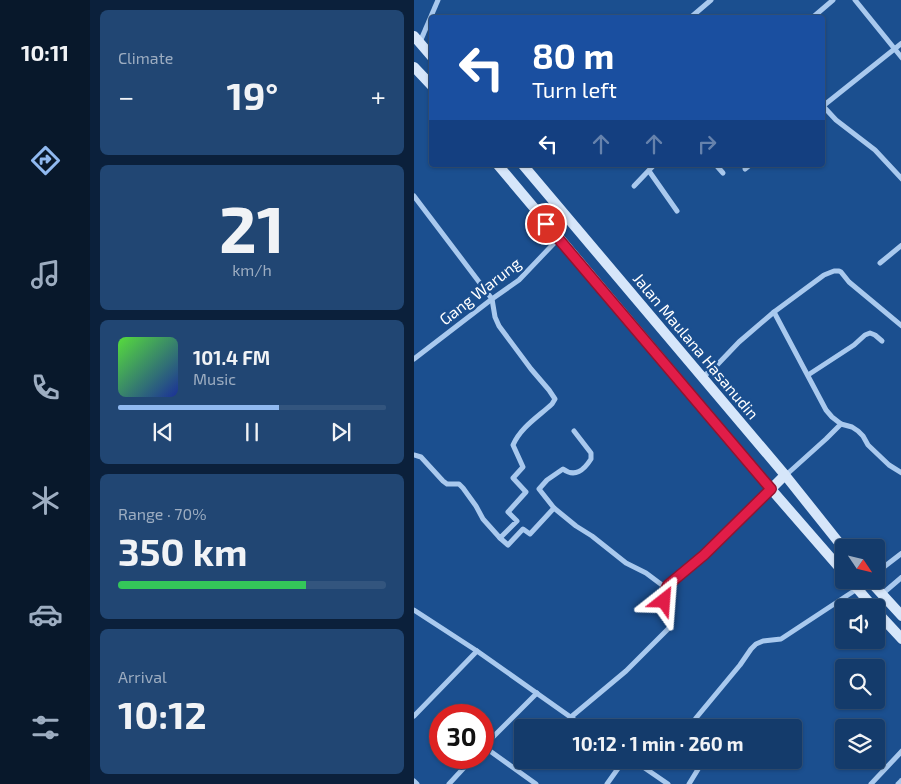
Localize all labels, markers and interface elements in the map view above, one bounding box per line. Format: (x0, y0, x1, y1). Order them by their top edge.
text: 80 m (532, 34, 614, 76)
icon: left (449, 35, 514, 100)
text: 10:11 (21, 39, 69, 65)
text: Climate (118, 48, 173, 67)
text: 19° (227, 72, 278, 118)
text: Turn left (532, 76, 617, 102)
text: − (118, 79, 134, 113)
text: + (371, 79, 386, 113)
icon: left (534, 130, 562, 158)
icon: ahead (587, 130, 615, 158)
icon: ahead (640, 130, 668, 158)
icon: right (693, 130, 721, 158)
icon: directions (28, 143, 63, 178)
text: 21 (219, 188, 285, 266)
pin (525, 203, 567, 245)
icon: arrive (532, 210, 560, 238)
street label: Gang Warung (435, 253, 524, 328)
icon: music (28, 257, 63, 292)
text: km/h (232, 260, 272, 279)
street label: Jalan Maulana Hasanudin (630, 269, 763, 423)
text: 101.4 FM (193, 346, 270, 369)
text: Music (193, 369, 236, 388)
icon: phone (28, 370, 63, 405)
icon: previous (149, 418, 177, 446)
icon: pause (238, 418, 266, 446)
icon: next (327, 418, 355, 446)
icon: climate (28, 483, 63, 518)
text: Range · 70% (118, 504, 206, 523)
text: 350 km (118, 528, 247, 574)
north arrow (835, 539, 885, 589)
map controls (835, 539, 885, 769)
position arrow (637, 574, 689, 626)
icon: car (28, 597, 63, 632)
button: sound (835, 599, 885, 649)
button: search (835, 659, 885, 709)
text: Arrival (118, 667, 167, 686)
text: 10:12 (118, 691, 207, 737)
speed limit sign: 30 (429, 704, 494, 769)
icon: filters (28, 710, 63, 745)
button: layers (835, 719, 885, 769)
text: 10:12 · 1 min · 260 m (572, 732, 744, 755)

